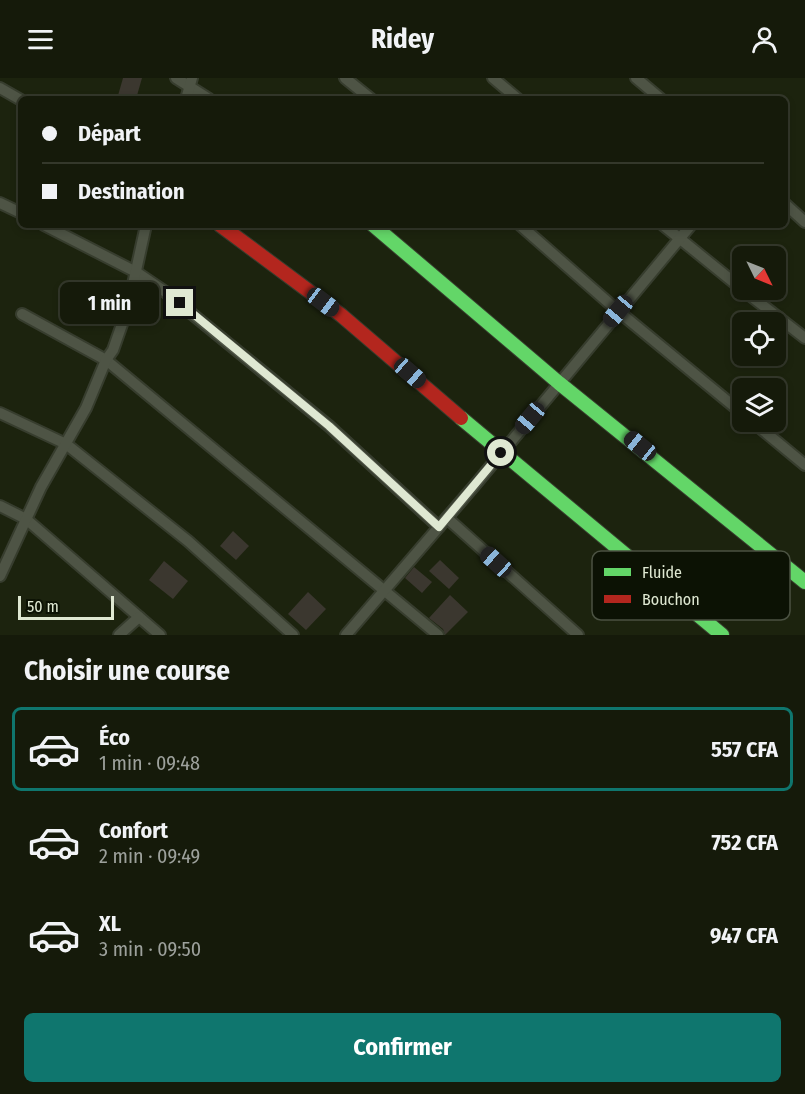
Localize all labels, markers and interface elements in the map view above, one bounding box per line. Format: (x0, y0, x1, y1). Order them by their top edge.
icon: menu (24, 23, 57, 56)
text: Ridey (371, 23, 434, 55)
icon: person (748, 23, 781, 56)
text: Départ (78, 120, 141, 147)
text: Destination (78, 178, 185, 205)
north arrow (732, 246, 786, 300)
map controls (732, 246, 786, 432)
callout: 1 min (60, 282, 159, 324)
car (303, 284, 343, 320)
route end (166, 289, 193, 316)
text: 1 min (88, 291, 131, 315)
car (600, 291, 636, 331)
button: locate (732, 312, 786, 366)
car (391, 354, 429, 392)
button: layers (732, 378, 786, 432)
car (512, 398, 548, 438)
car (620, 428, 660, 464)
route start (487, 439, 514, 466)
car (477, 543, 515, 581)
legend (592, 551, 790, 620)
text: Fluide (642, 563, 682, 582)
text: Bouchon (642, 590, 700, 609)
scale bar (18, 593, 114, 620)
text: 50 m (27, 597, 59, 616)
text: Choisir une course (24, 655, 230, 687)
icon: car (27, 722, 81, 776)
text: Éco (99, 724, 130, 751)
text: 557 CFA (711, 736, 778, 763)
text: 1 min · 09:48 (99, 751, 200, 775)
icon: car (27, 815, 81, 869)
text: Confort (99, 817, 168, 844)
text: 752 CFA (711, 829, 778, 856)
text: 2 min · 09:49 (99, 844, 200, 868)
icon: car (27, 908, 81, 962)
text: XL (99, 910, 121, 937)
text: 947 CFA (710, 922, 778, 949)
text: 3 min · 09:50 (99, 937, 201, 961)
button: Confirmer (24, 1013, 781, 1082)

